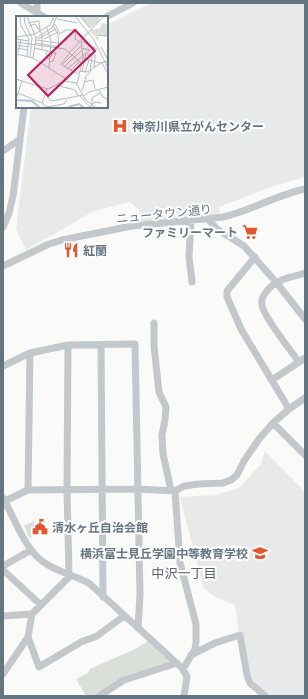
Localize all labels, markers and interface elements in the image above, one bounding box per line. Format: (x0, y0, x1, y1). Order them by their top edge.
inset map (16, 16, 108, 108)
hospital icon: 神奈川県立がんセンター (111, 117, 129, 135)
place label: 神奈川県立がんセンター (132, 119, 264, 133)
street label: ニュータウン通り (116, 201, 212, 225)
supermarket icon: ファミリーマート (241, 223, 259, 241)
place label: ファミリーマート (142, 225, 238, 239)
restaurant icon: 紅蘭 (62, 241, 80, 259)
place label: 紅蘭 (83, 243, 107, 257)
public building icon: 清水ヶ丘自治会館 (31, 518, 49, 536)
place label: 清水ヶ丘自治会館 (52, 520, 148, 534)
school or university icon: 横浜富士見丘学園中等教育学校 (251, 544, 269, 562)
place label: 横浜富士見丘学園中等教育学校 (80, 546, 248, 560)
district label: 中沢一丁目 (151, 565, 217, 581)

